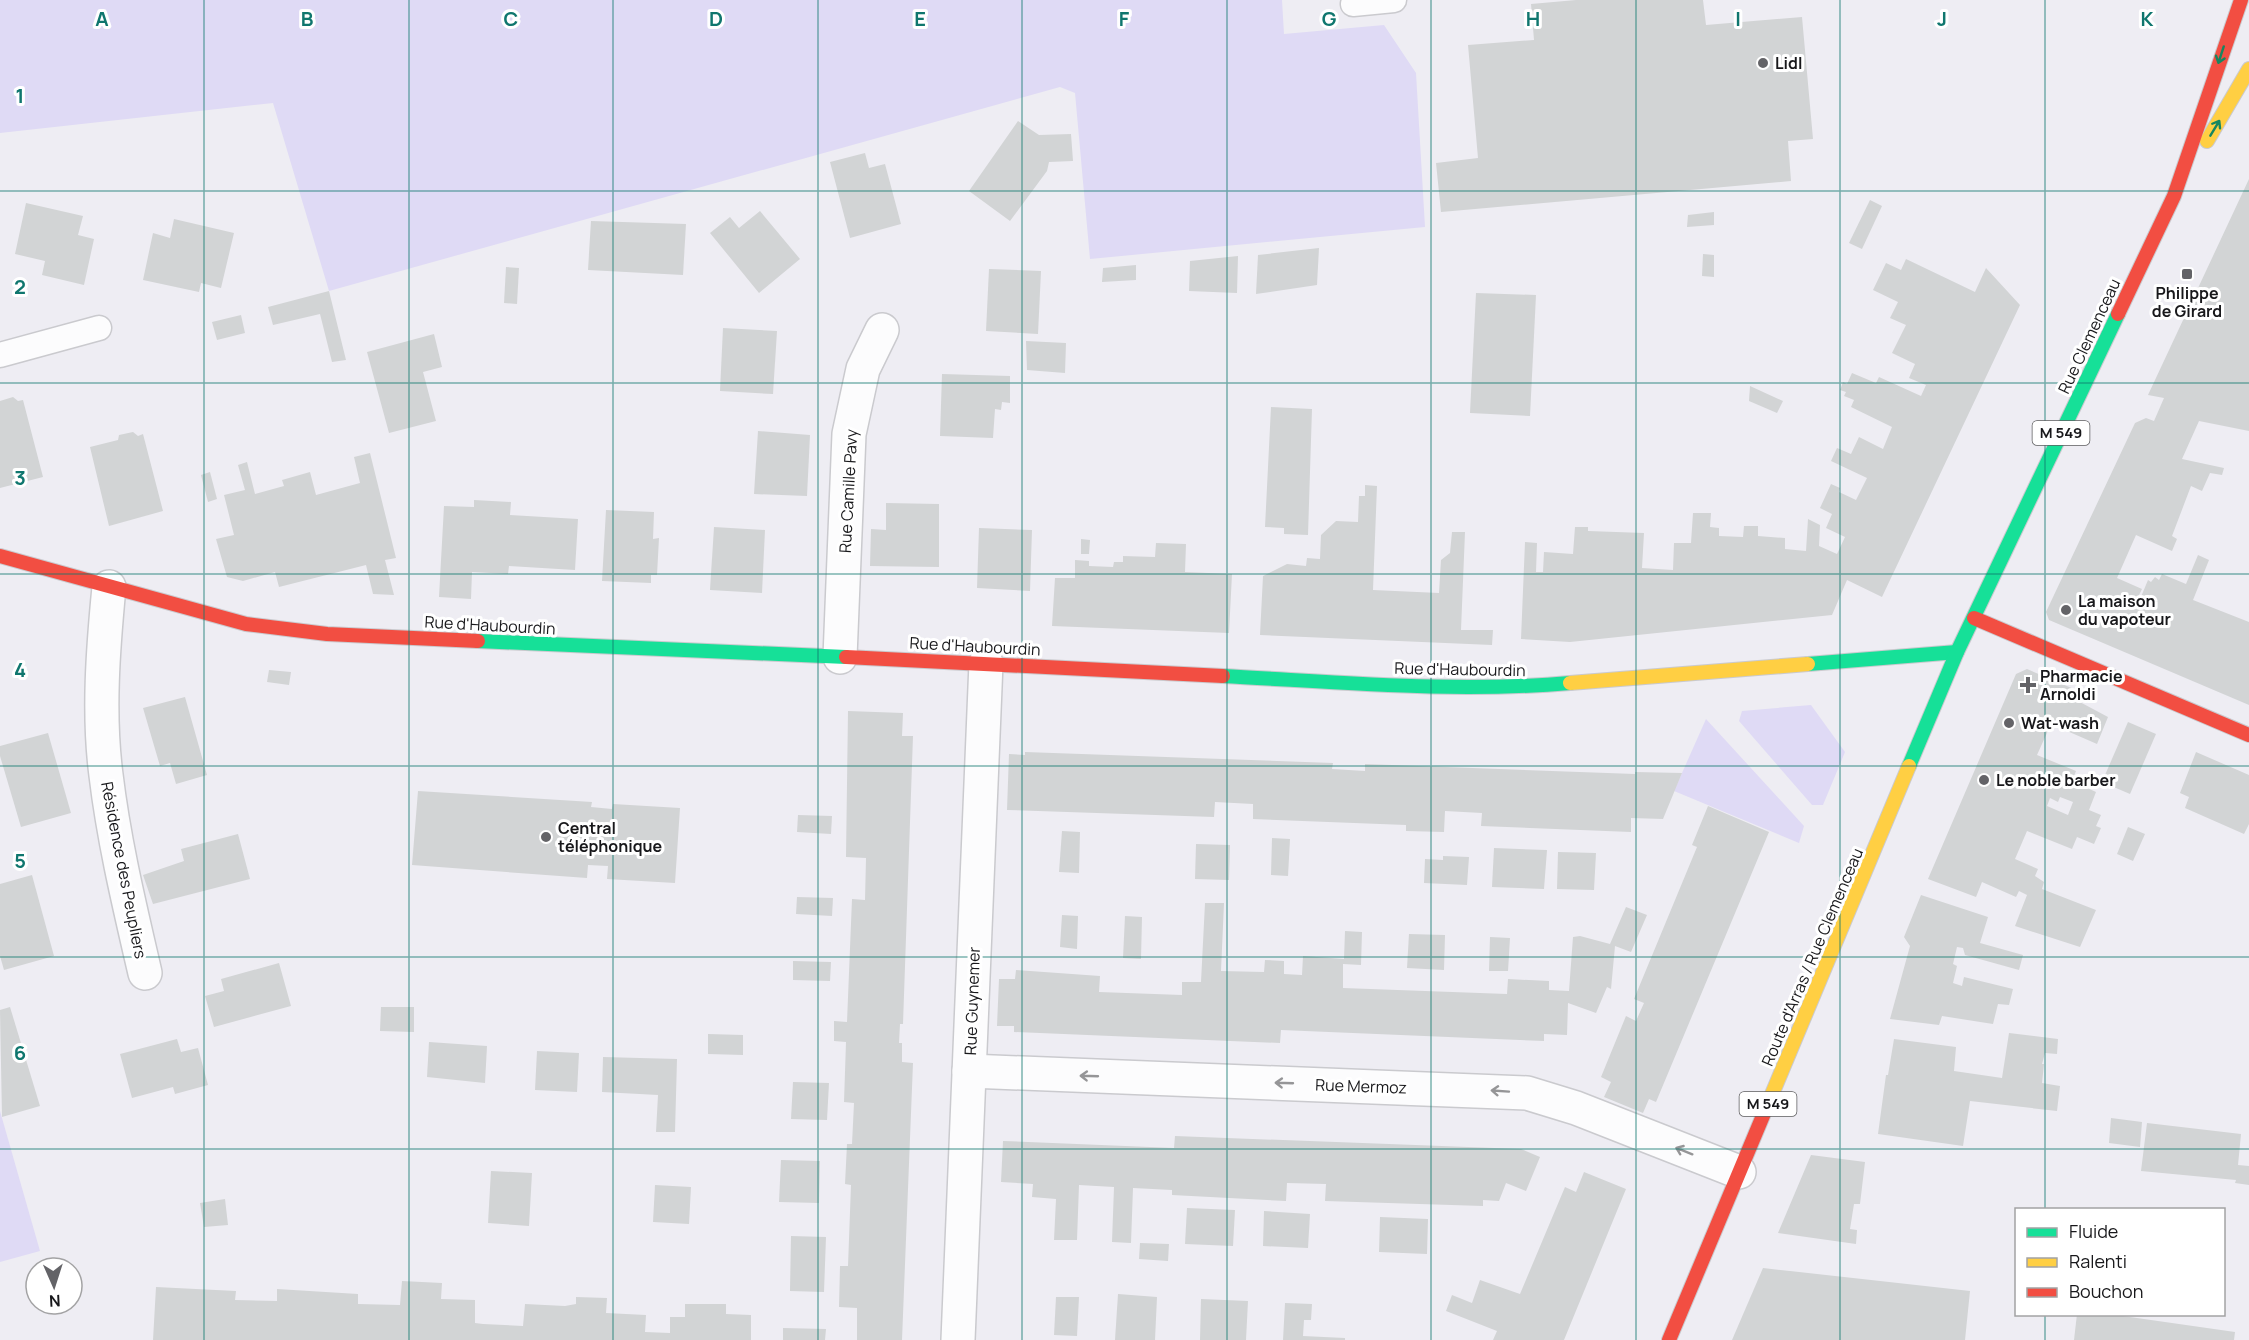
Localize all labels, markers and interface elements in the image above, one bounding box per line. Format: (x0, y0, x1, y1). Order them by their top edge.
text: A (95, 5, 109, 32)
text: B (301, 5, 314, 32)
text: C (504, 5, 518, 32)
text: D (709, 5, 723, 32)
text: E (914, 5, 926, 32)
text: F (1119, 5, 1130, 32)
text: G (1322, 5, 1337, 32)
text: H (1526, 5, 1540, 32)
text: I (1735, 5, 1741, 32)
text: J (1937, 5, 1947, 32)
text: K (2141, 5, 2154, 32)
one-way arrow (2215, 45, 2226, 64)
place label: Lidl (1775, 52, 1802, 74)
marker: Lidl (1756, 56, 1770, 70)
text: 1 (16, 82, 24, 109)
one-way arrow (2209, 120, 2221, 137)
marker: Philippe de Girard (2180, 267, 2194, 281)
text: 2 (14, 273, 26, 300)
street label: Rue Clemenceau (2053, 275, 2125, 397)
place label: Philippe de Girard (2152, 282, 2222, 322)
road number: M 549 (2032, 421, 2090, 445)
street label: Rue Camille Pavy (834, 428, 862, 554)
text: 3 (14, 464, 26, 491)
place label: La maison du vapoteur (2078, 590, 2171, 630)
marker: La maison du vapoteur (2059, 603, 2073, 617)
street label: Rue d'Haubourdin (424, 611, 556, 639)
street label: Rue d'Haubourdin (909, 632, 1041, 660)
text: 4 (14, 656, 26, 683)
street label: Rue d'Haubourdin (1394, 657, 1526, 681)
place label: Pharmacie Arnoldi (2040, 665, 2123, 705)
marker: Pharmacie Arnoldi (2021, 678, 2035, 692)
place label: Wat-wash (2021, 712, 2099, 734)
marker: Wat-wash (2002, 716, 2016, 730)
place label: Le noble barber (1996, 769, 2116, 791)
marker: Le noble barber (1977, 773, 1991, 787)
street label: Résidence des Peupliers (96, 780, 152, 960)
place label: Central téléphonique (558, 817, 663, 857)
marker: Central téléphonique (539, 830, 553, 844)
street label: Route d'Arras / Rue Clemenceau (1756, 845, 1868, 1069)
text: 5 (14, 847, 26, 874)
street label: Rue Guynemer (959, 946, 985, 1056)
text: 6 (14, 1039, 26, 1066)
one-way arrow (1080, 1070, 1100, 1081)
street label: Rue Mermoz (1315, 1073, 1407, 1099)
one-way arrow (1274, 1077, 1294, 1088)
one-way arrow (1490, 1086, 1510, 1097)
road number: M 549 (1740, 1092, 1796, 1116)
one-way arrow (1676, 1145, 1694, 1156)
legend (2015, 1208, 2225, 1316)
text: Fluide (2069, 1219, 2118, 1243)
text: Ralenti (2069, 1249, 2127, 1273)
north arrow (24, 1256, 84, 1316)
text: Bouchon (2069, 1279, 2143, 1303)
text: N (48, 1290, 61, 1312)

